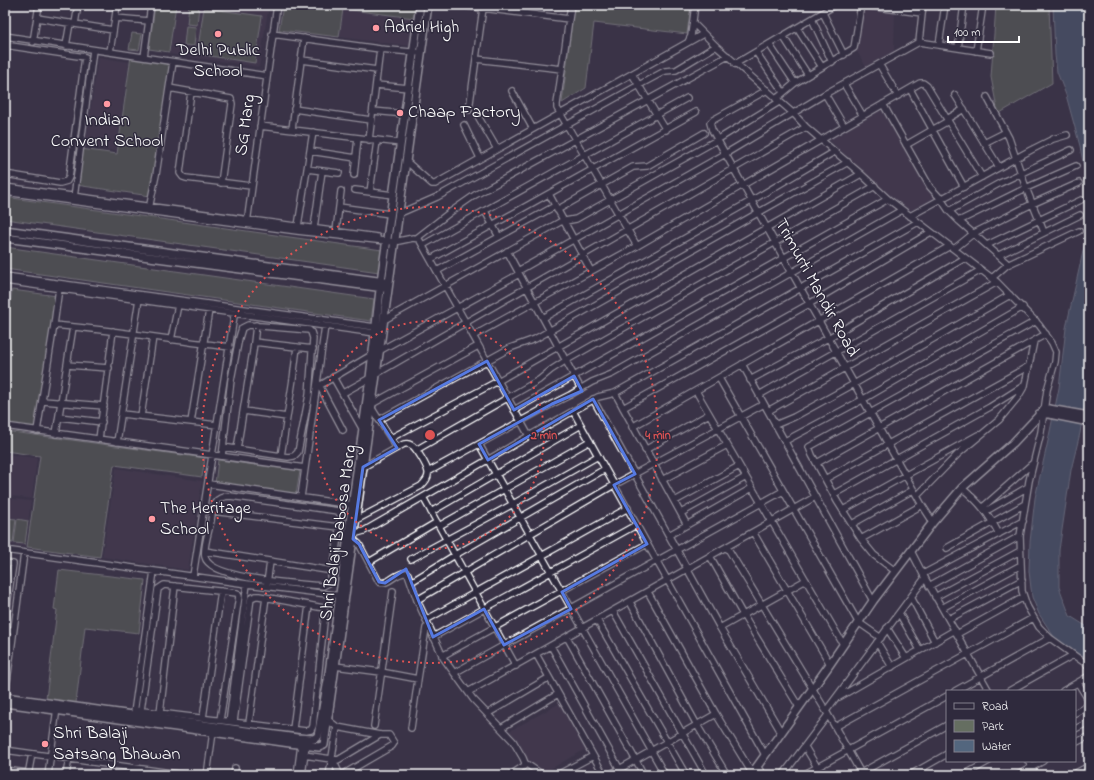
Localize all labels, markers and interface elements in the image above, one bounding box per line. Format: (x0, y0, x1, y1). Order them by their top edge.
place label: Adriel High (384, 15, 459, 42)
scale bar (948, 18, 1019, 44)
marker: Adriel High (371, 23, 381, 33)
text: 100 m (954, 24, 981, 42)
marker: Delhi Public School (213, 29, 223, 39)
place label: Delhi Public School (175, 38, 260, 85)
street label: SG Marg (229, 93, 264, 157)
marker: Indian Convent School (102, 99, 112, 109)
place label: Chaap Factory (408, 100, 521, 126)
place label: Indian Convent School (51, 108, 163, 155)
marker: Chaap Factory (395, 108, 405, 118)
street label: Trimurti Mandir Road (767, 214, 865, 362)
text: 2 min (530, 427, 557, 445)
text: 4 min (644, 427, 671, 445)
centre of rings (423, 428, 437, 442)
street label: Shri Balaji Babosa Marg (314, 443, 365, 623)
place label: The Heritage School (160, 496, 252, 543)
marker: The Heritage School (147, 514, 157, 524)
legend (946, 690, 1076, 762)
text: Road (982, 698, 1008, 716)
text: Park (982, 718, 1004, 736)
place label: Shri Balaji Satsang Bhawan (53, 721, 181, 769)
text: Water (982, 738, 1011, 756)
marker: Shri Balaji Satsang Bhawan (40, 739, 50, 749)

